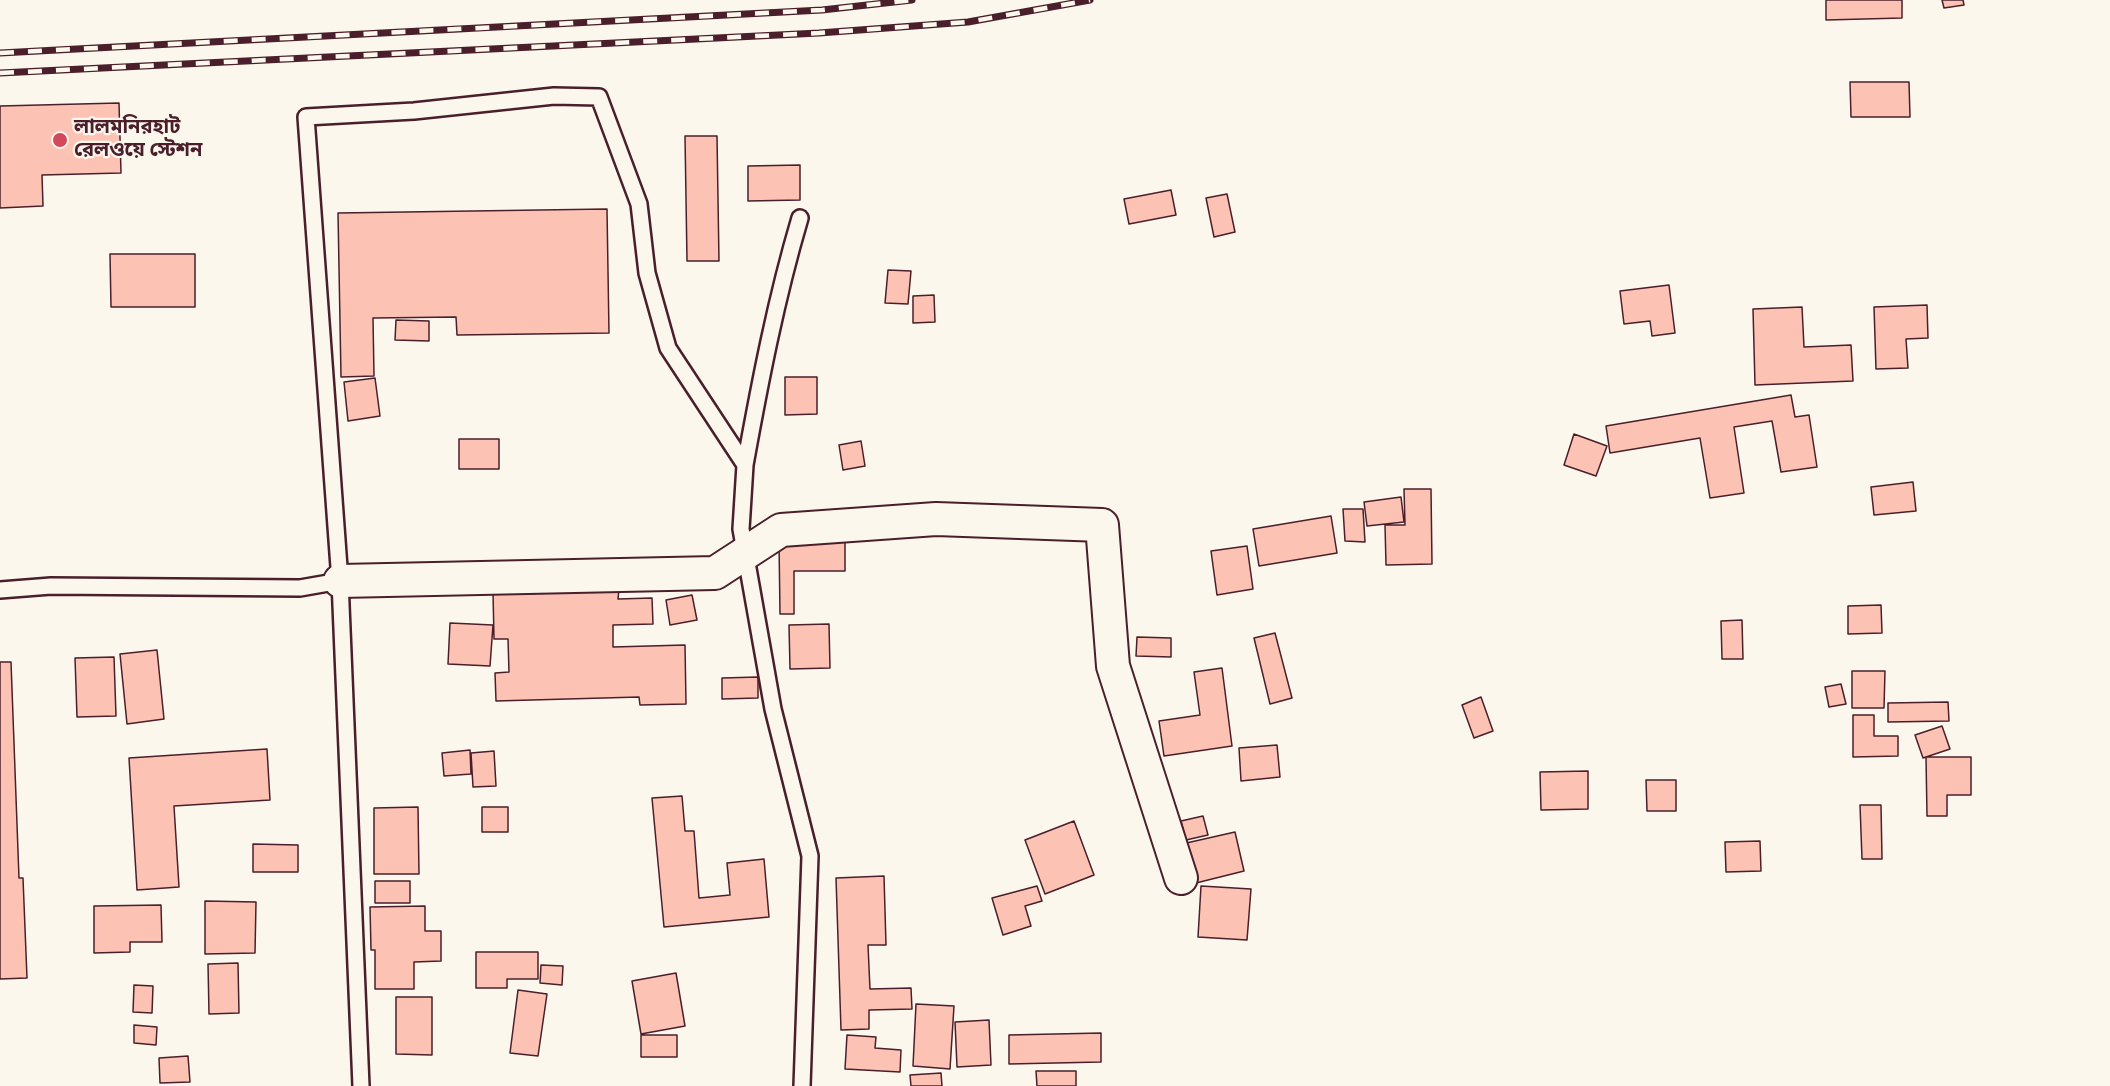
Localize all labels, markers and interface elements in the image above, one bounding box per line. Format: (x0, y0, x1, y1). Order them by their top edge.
place label: লালমনিরহাট রেলওয়ে স্টেশন (74, 116, 202, 163)
marker: লালমনিরহাট রেলওয়ে স্টেশন (51, 131, 69, 149)

